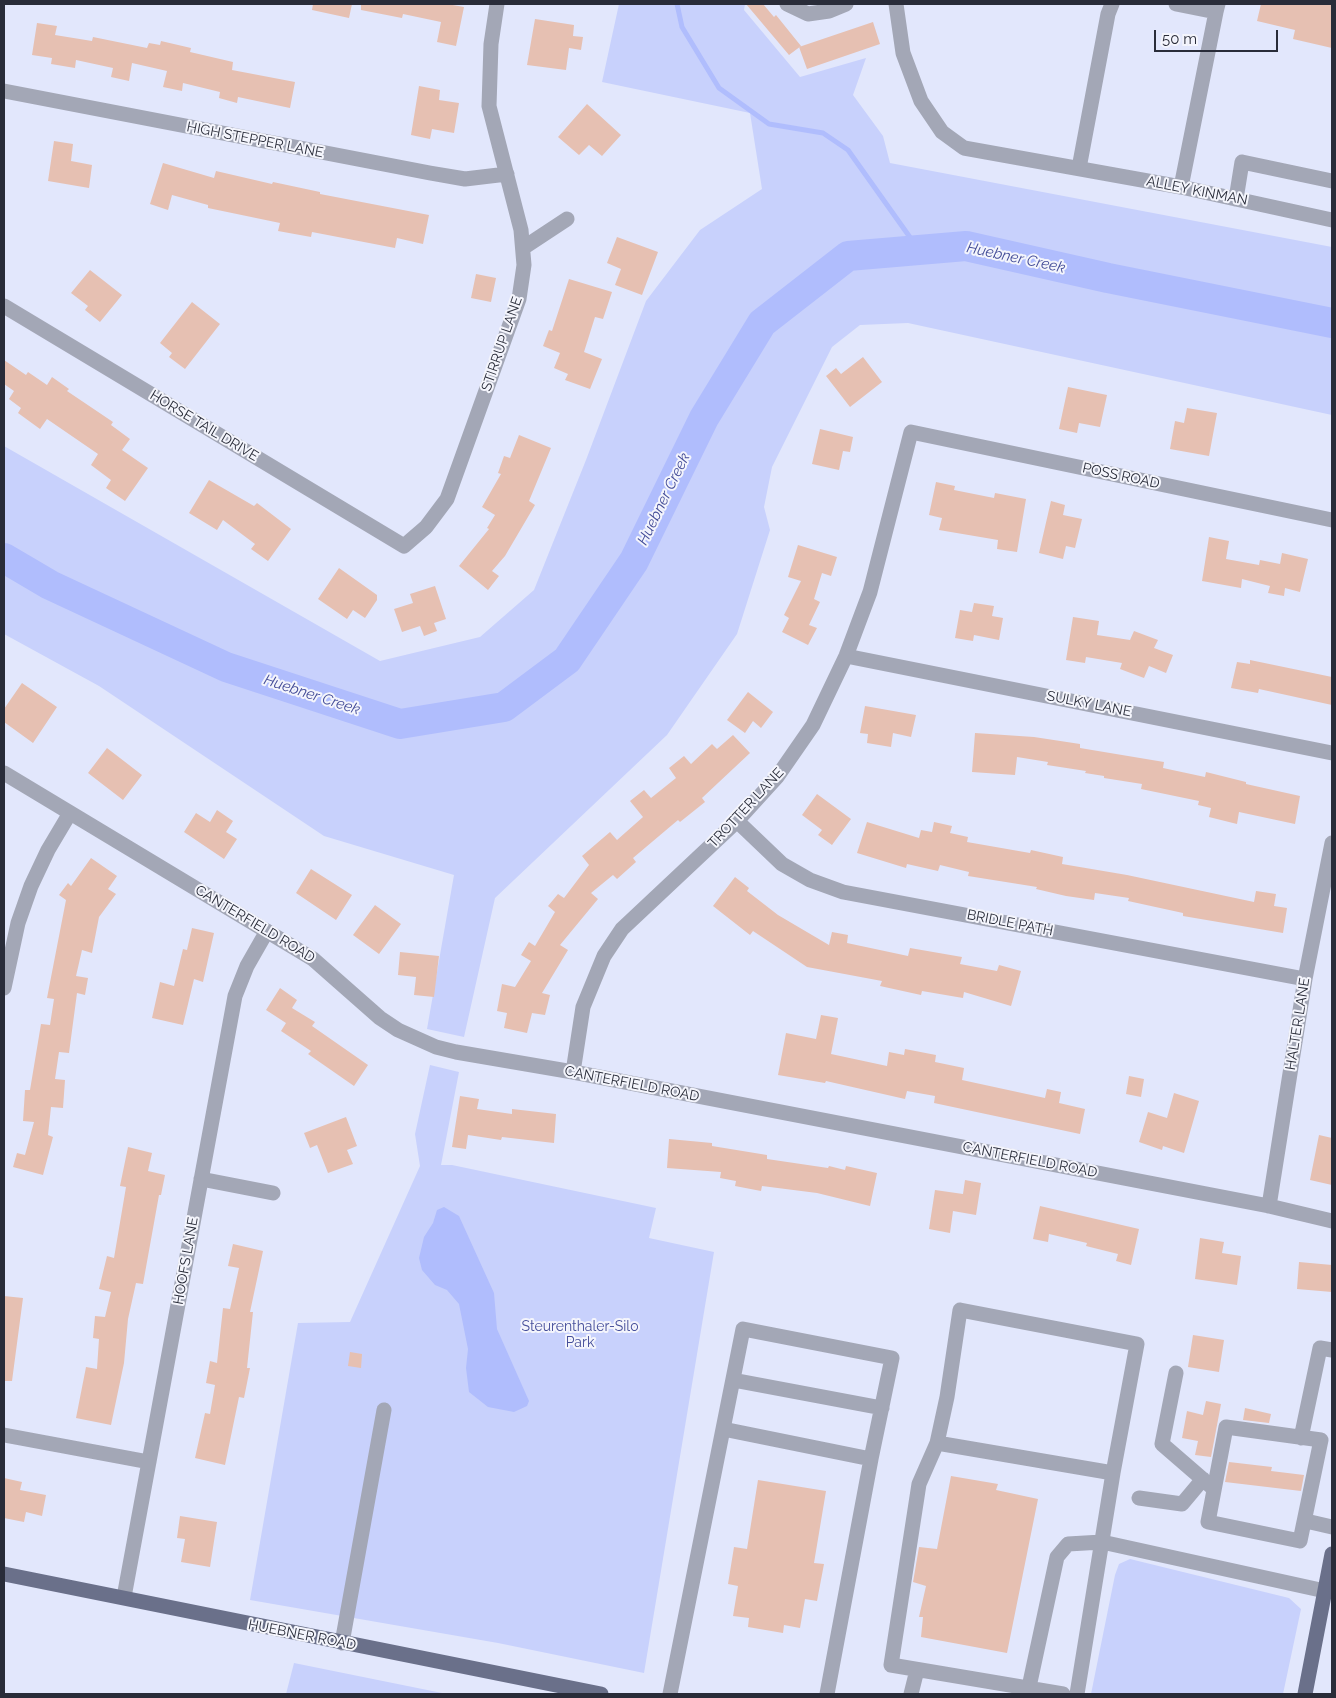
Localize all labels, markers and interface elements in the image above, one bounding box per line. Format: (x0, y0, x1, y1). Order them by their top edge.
scale bar (1156, 20, 1280, 52)
text: 50 m (1162, 30, 1197, 48)
street label: HIGH STEPPER LANE (185, 119, 325, 161)
street label: ALLEY KINMAN (1145, 173, 1249, 209)
water label: Huebner Creek (965, 239, 1067, 277)
street label: STIRRUP LANE (478, 295, 526, 393)
street label: HORSE TAIL DRIVE (147, 387, 261, 465)
water label: Huebner Creek (634, 450, 694, 548)
street label: POSS ROAD (1081, 460, 1161, 492)
water label: Huebner Creek (262, 671, 362, 719)
street label: SULKY LANE (1045, 688, 1133, 720)
street label: TROTTER LANE (705, 765, 787, 851)
street label: CANTERFIELD ROAD (192, 882, 318, 966)
street label: BRIDLE PATH (965, 906, 1055, 940)
street label: HALTER LANE (1282, 977, 1314, 1071)
street label: CANTERFIELD ROAD (563, 1063, 701, 1105)
street label: CANTERFIELD ROAD (961, 1139, 1099, 1181)
street label: HOOFS LANE (170, 1216, 202, 1306)
park label: Steurenthaler-Silo Park (522, 1319, 638, 1351)
street label: HUEBNER ROAD (247, 1616, 357, 1654)

